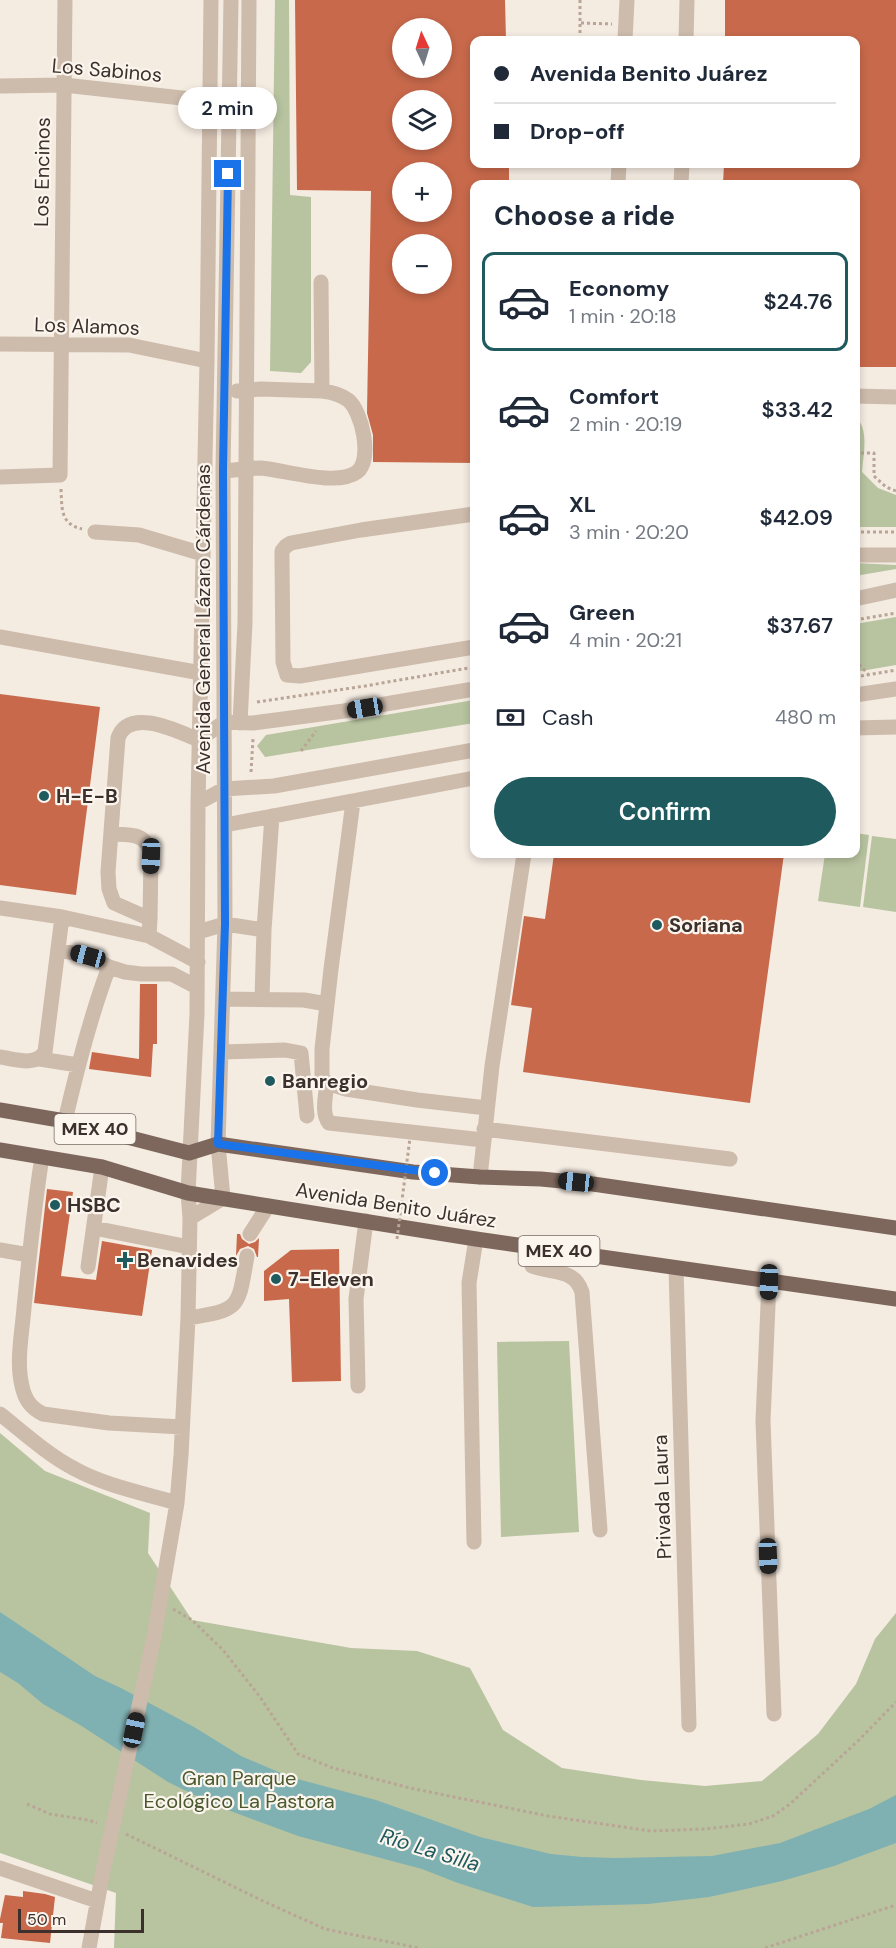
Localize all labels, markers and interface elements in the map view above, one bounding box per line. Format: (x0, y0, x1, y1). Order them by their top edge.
north arrow (392, 18, 452, 78)
map controls (392, 18, 452, 294)
street label: Los Sabinos (51, 52, 163, 88)
text: Avenida Benito Juárez (530, 59, 768, 88)
callout: 2 min (178, 87, 278, 129)
button: layers (392, 90, 452, 150)
text: 2 min (201, 95, 254, 121)
street label: Los Encinos (28, 117, 56, 227)
text: Drop-off (530, 117, 625, 146)
route end (214, 160, 241, 187)
button: + (392, 162, 452, 222)
text: Choose a ride (494, 198, 675, 233)
button: − (392, 234, 452, 294)
text: Economy (569, 274, 669, 303)
icon: car (497, 275, 551, 329)
text: $24.76 (763, 287, 833, 316)
text: 1 min · 20:18 (569, 303, 677, 329)
street label: Los Alamos (34, 311, 140, 341)
text: Comfort (569, 382, 659, 411)
icon: car (497, 383, 551, 437)
text: $33.42 (762, 395, 833, 424)
text: 2 min · 20:19 (569, 411, 682, 437)
street label: Avenida General Lázaro Cárdenas (190, 464, 216, 774)
text: XL (569, 490, 596, 519)
icon: car (497, 491, 551, 545)
text: $42.09 (760, 503, 833, 532)
text: 3 min · 20:20 (569, 519, 689, 545)
text: Green (569, 598, 635, 627)
icon: car (497, 599, 551, 653)
text: $37.67 (767, 611, 833, 640)
text: 4 min · 20:21 (569, 627, 682, 653)
car (346, 696, 384, 720)
icon: cash (494, 701, 527, 734)
text: Cash (542, 703, 593, 732)
text: 480 m (775, 704, 836, 730)
button: Confirm (494, 777, 836, 846)
place label: H-E-B (56, 783, 118, 809)
marker: H-E-B (37, 789, 51, 803)
car (141, 838, 161, 874)
place label: Soriana (669, 912, 743, 938)
marker: Soriana (650, 918, 664, 932)
car (68, 943, 108, 969)
place label: Banregio (282, 1068, 368, 1094)
marker: Banregio (263, 1074, 277, 1088)
road number: MEX 40 (54, 1114, 136, 1144)
route start (421, 1159, 448, 1186)
car (557, 1171, 595, 1193)
street label: Avenida Benito Juárez (294, 1176, 498, 1234)
place label: HSBC (67, 1192, 121, 1218)
marker: HSBC (48, 1198, 62, 1212)
road number: MEX 40 (518, 1236, 600, 1266)
place label: Benavides (137, 1247, 238, 1273)
marker: Benavides (118, 1253, 132, 1267)
car (759, 1264, 779, 1300)
place label: 7-Eleven (288, 1266, 374, 1292)
marker: 7-Eleven (269, 1272, 283, 1286)
street label: Privada Laura (647, 1434, 677, 1560)
car (758, 1538, 778, 1574)
car (121, 1711, 147, 1749)
park label: Gran Parque Ecológico La Pastora (143, 1765, 335, 1814)
water label: Río La Silla (377, 1822, 483, 1878)
scale bar (18, 1906, 144, 1934)
text: 50 m (27, 1909, 66, 1930)

